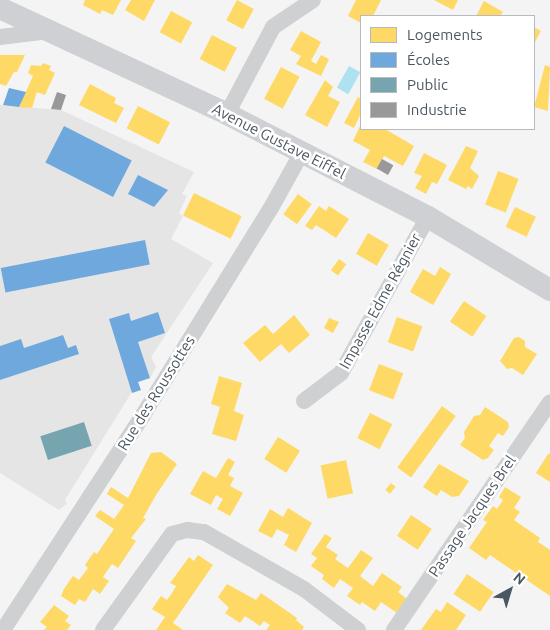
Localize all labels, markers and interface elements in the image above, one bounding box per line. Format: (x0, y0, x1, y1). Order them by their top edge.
legend (360, 15, 535, 130)
text: Logements (407, 26, 483, 43)
text: Écoles (407, 51, 450, 68)
text: Public (407, 76, 448, 93)
street label: Avenue Gustave Eiffel (209, 100, 349, 182)
text: Industrie (407, 101, 467, 118)
street label: Impasse Edme Régnier (335, 230, 425, 372)
street label: Rue des Roussottes (113, 332, 199, 454)
street label: Passage Jacques Brel (425, 452, 519, 580)
north arrow (485, 565, 535, 615)
text: N (510, 569, 529, 588)

